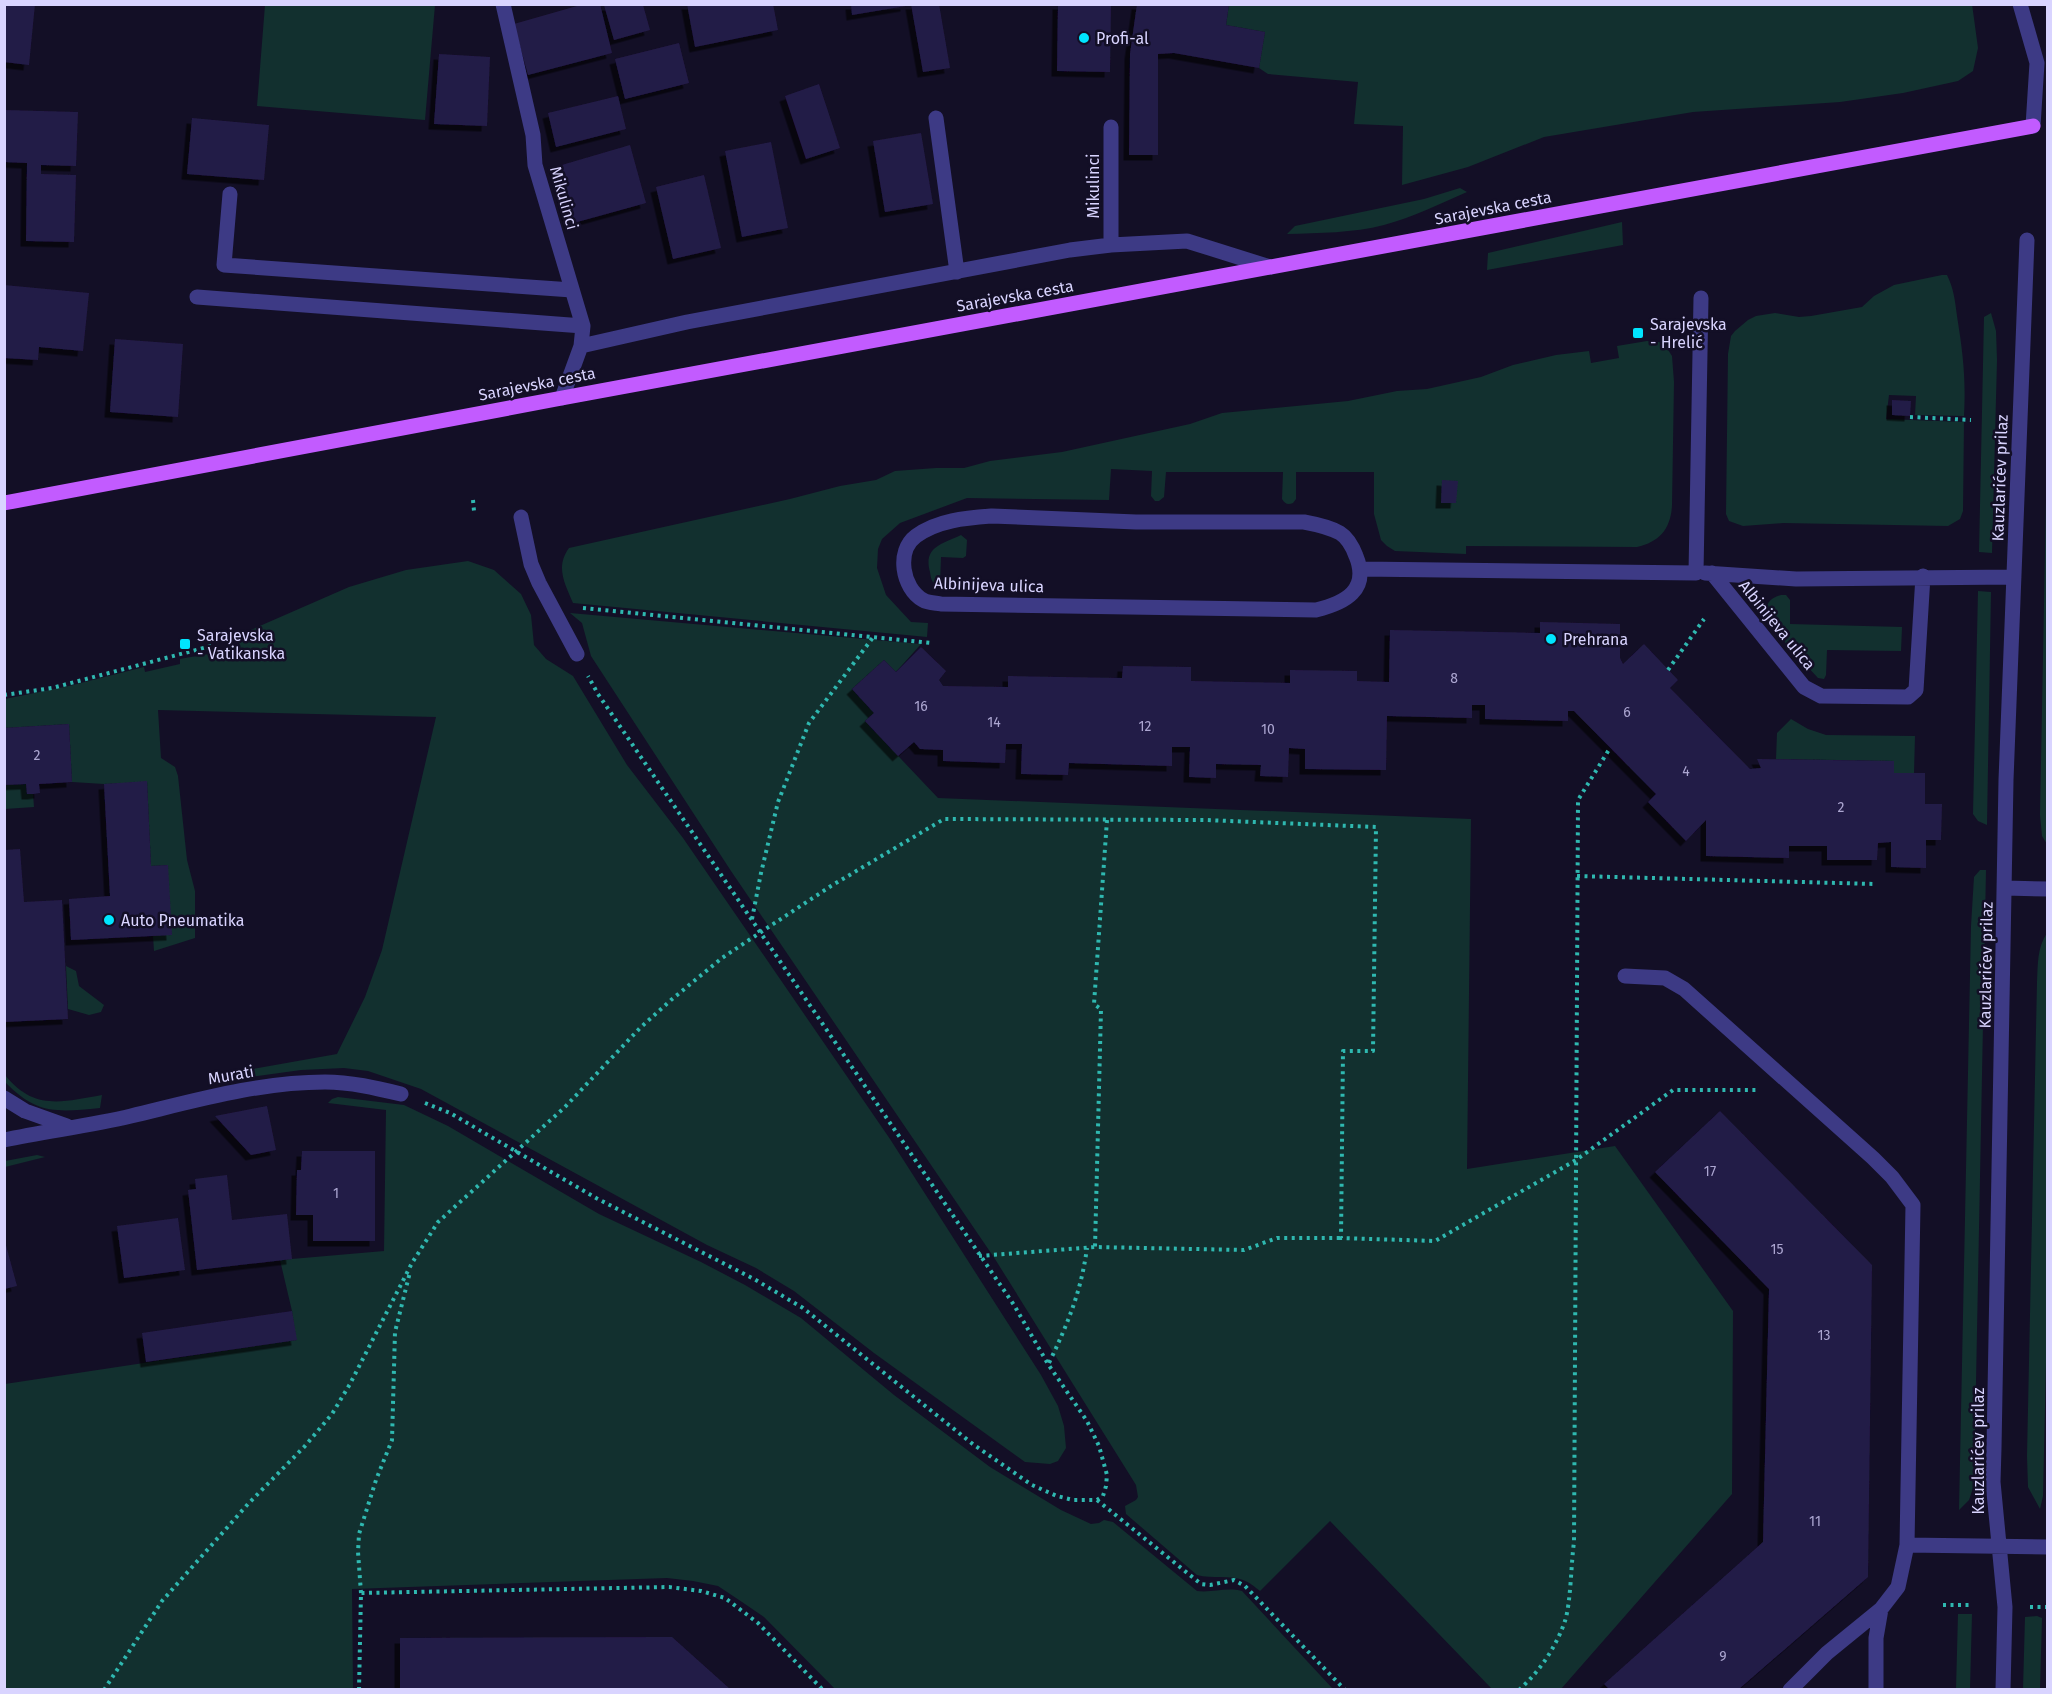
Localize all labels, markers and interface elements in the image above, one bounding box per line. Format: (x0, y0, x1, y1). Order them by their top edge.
place label: Profi-al (1096, 29, 1149, 48)
marker: Profi-al (1077, 31, 1091, 45)
street label: Mikulinci (1084, 153, 1103, 219)
street label: Mikulinci (546, 164, 582, 232)
street label: Sarajevska cesta (1433, 187, 1553, 229)
street label: Sarajevska cesta (955, 276, 1075, 316)
place label: Sarajevska - Hrelić (1650, 315, 1727, 352)
marker: Sarajevska - Hrelić (1631, 326, 1645, 340)
street label: Sarajevska cesta (477, 363, 597, 405)
street label: Kauzlarićev prilaz (1988, 414, 2012, 542)
street label: Albinijeva ulica (934, 574, 1044, 596)
street label: Albinijeva ulica (1735, 576, 1819, 674)
place label: Sarajevska - Vatikanska (197, 626, 285, 663)
place label: Prehrana (1563, 630, 1628, 649)
marker: Prehrana (1544, 632, 1558, 646)
marker: Sarajevska - Vatikanska (178, 637, 192, 651)
house number: 8 (1450, 670, 1458, 687)
house number: 16 (914, 698, 928, 715)
house number: 6 (1623, 704, 1631, 721)
house number: 14 (987, 714, 1001, 731)
house number: 12 (1139, 718, 1152, 735)
house number: 10 (1261, 721, 1275, 738)
house number: 2 (34, 747, 41, 764)
house number: 4 (1682, 763, 1690, 780)
house number: 2 (1838, 799, 1845, 816)
street label: Kauzlarićev prilaz (1975, 901, 1997, 1029)
place label: Auto Pneumatika (121, 911, 244, 930)
marker: Auto Pneumatika (102, 913, 116, 927)
street label: Murati (207, 1062, 255, 1088)
house number: 17 (1704, 1163, 1716, 1180)
house number: 1 (333, 1185, 339, 1202)
house number: 15 (1770, 1241, 1784, 1258)
house number: 13 (1817, 1327, 1831, 1344)
street label: Kauzlarićev prilaz (1969, 1388, 1988, 1514)
house number: 11 (1809, 1513, 1821, 1530)
house number: 9 (1719, 1648, 1727, 1665)

